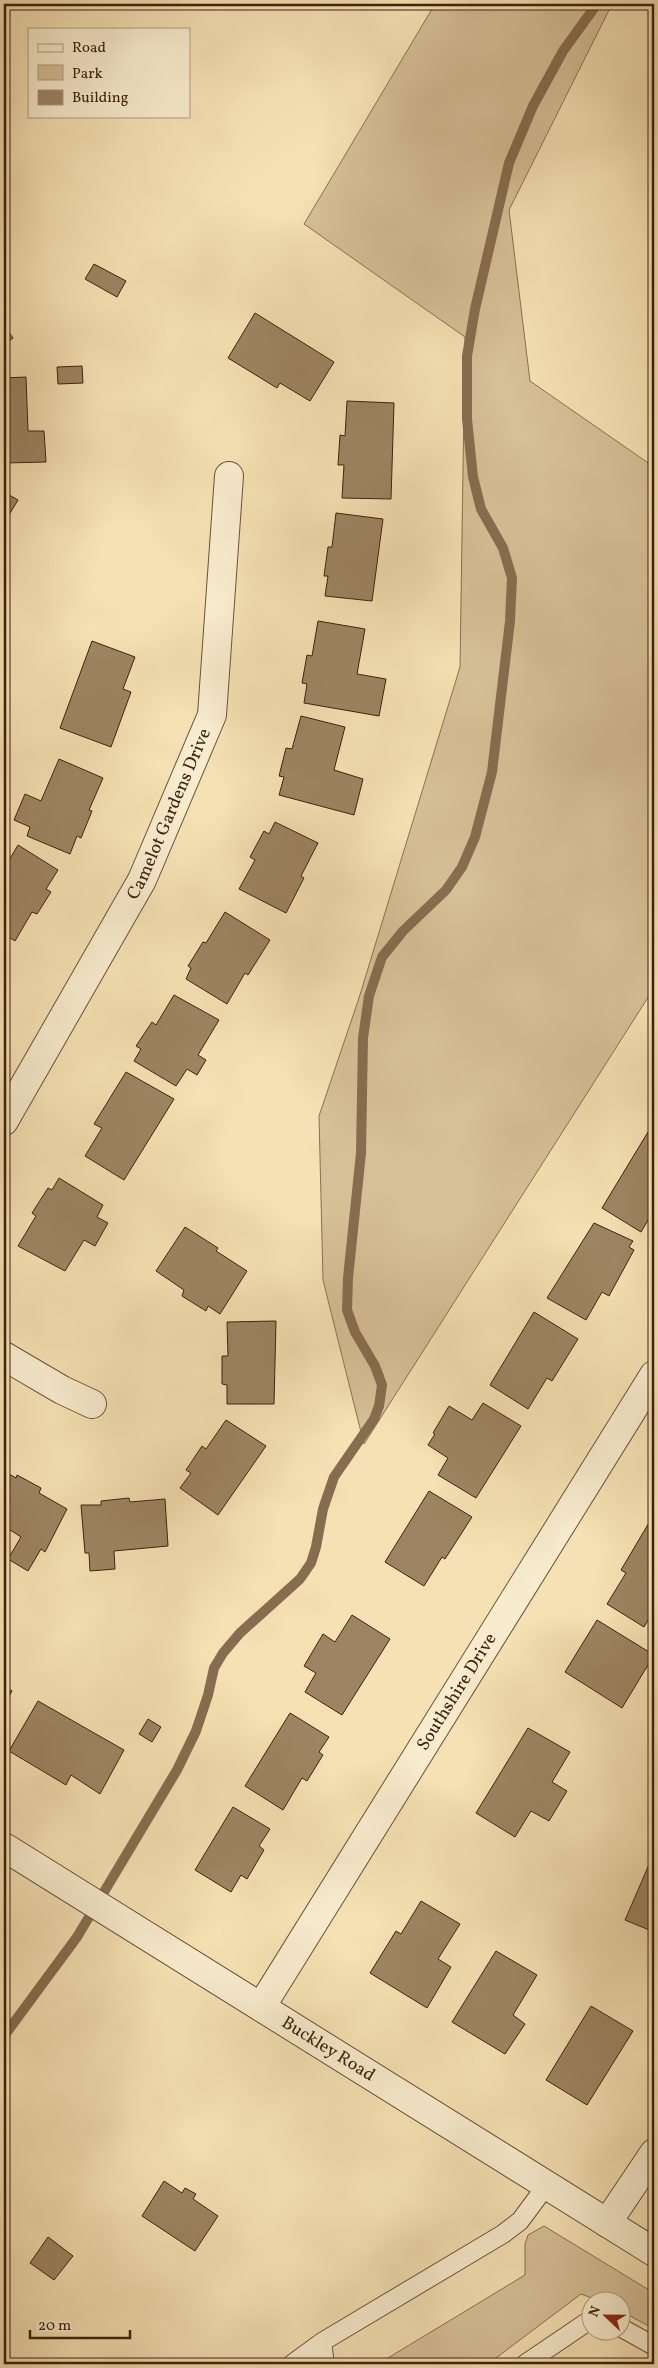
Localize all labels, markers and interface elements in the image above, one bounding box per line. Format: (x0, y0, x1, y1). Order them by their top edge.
legend (28, 28, 190, 118)
text: Road (72, 38, 106, 59)
text: Park (72, 64, 103, 85)
text: Building (72, 88, 129, 109)
street label: Camelot Gardens Drive (121, 725, 217, 904)
street label: Southshire Drive (411, 1628, 503, 1756)
street label: Buckley Road (277, 2010, 380, 2088)
north arrow (580, 2290, 630, 2340)
text: N (585, 2303, 606, 2320)
scale bar (30, 2308, 130, 2340)
text: 20 m (38, 2316, 71, 2337)

